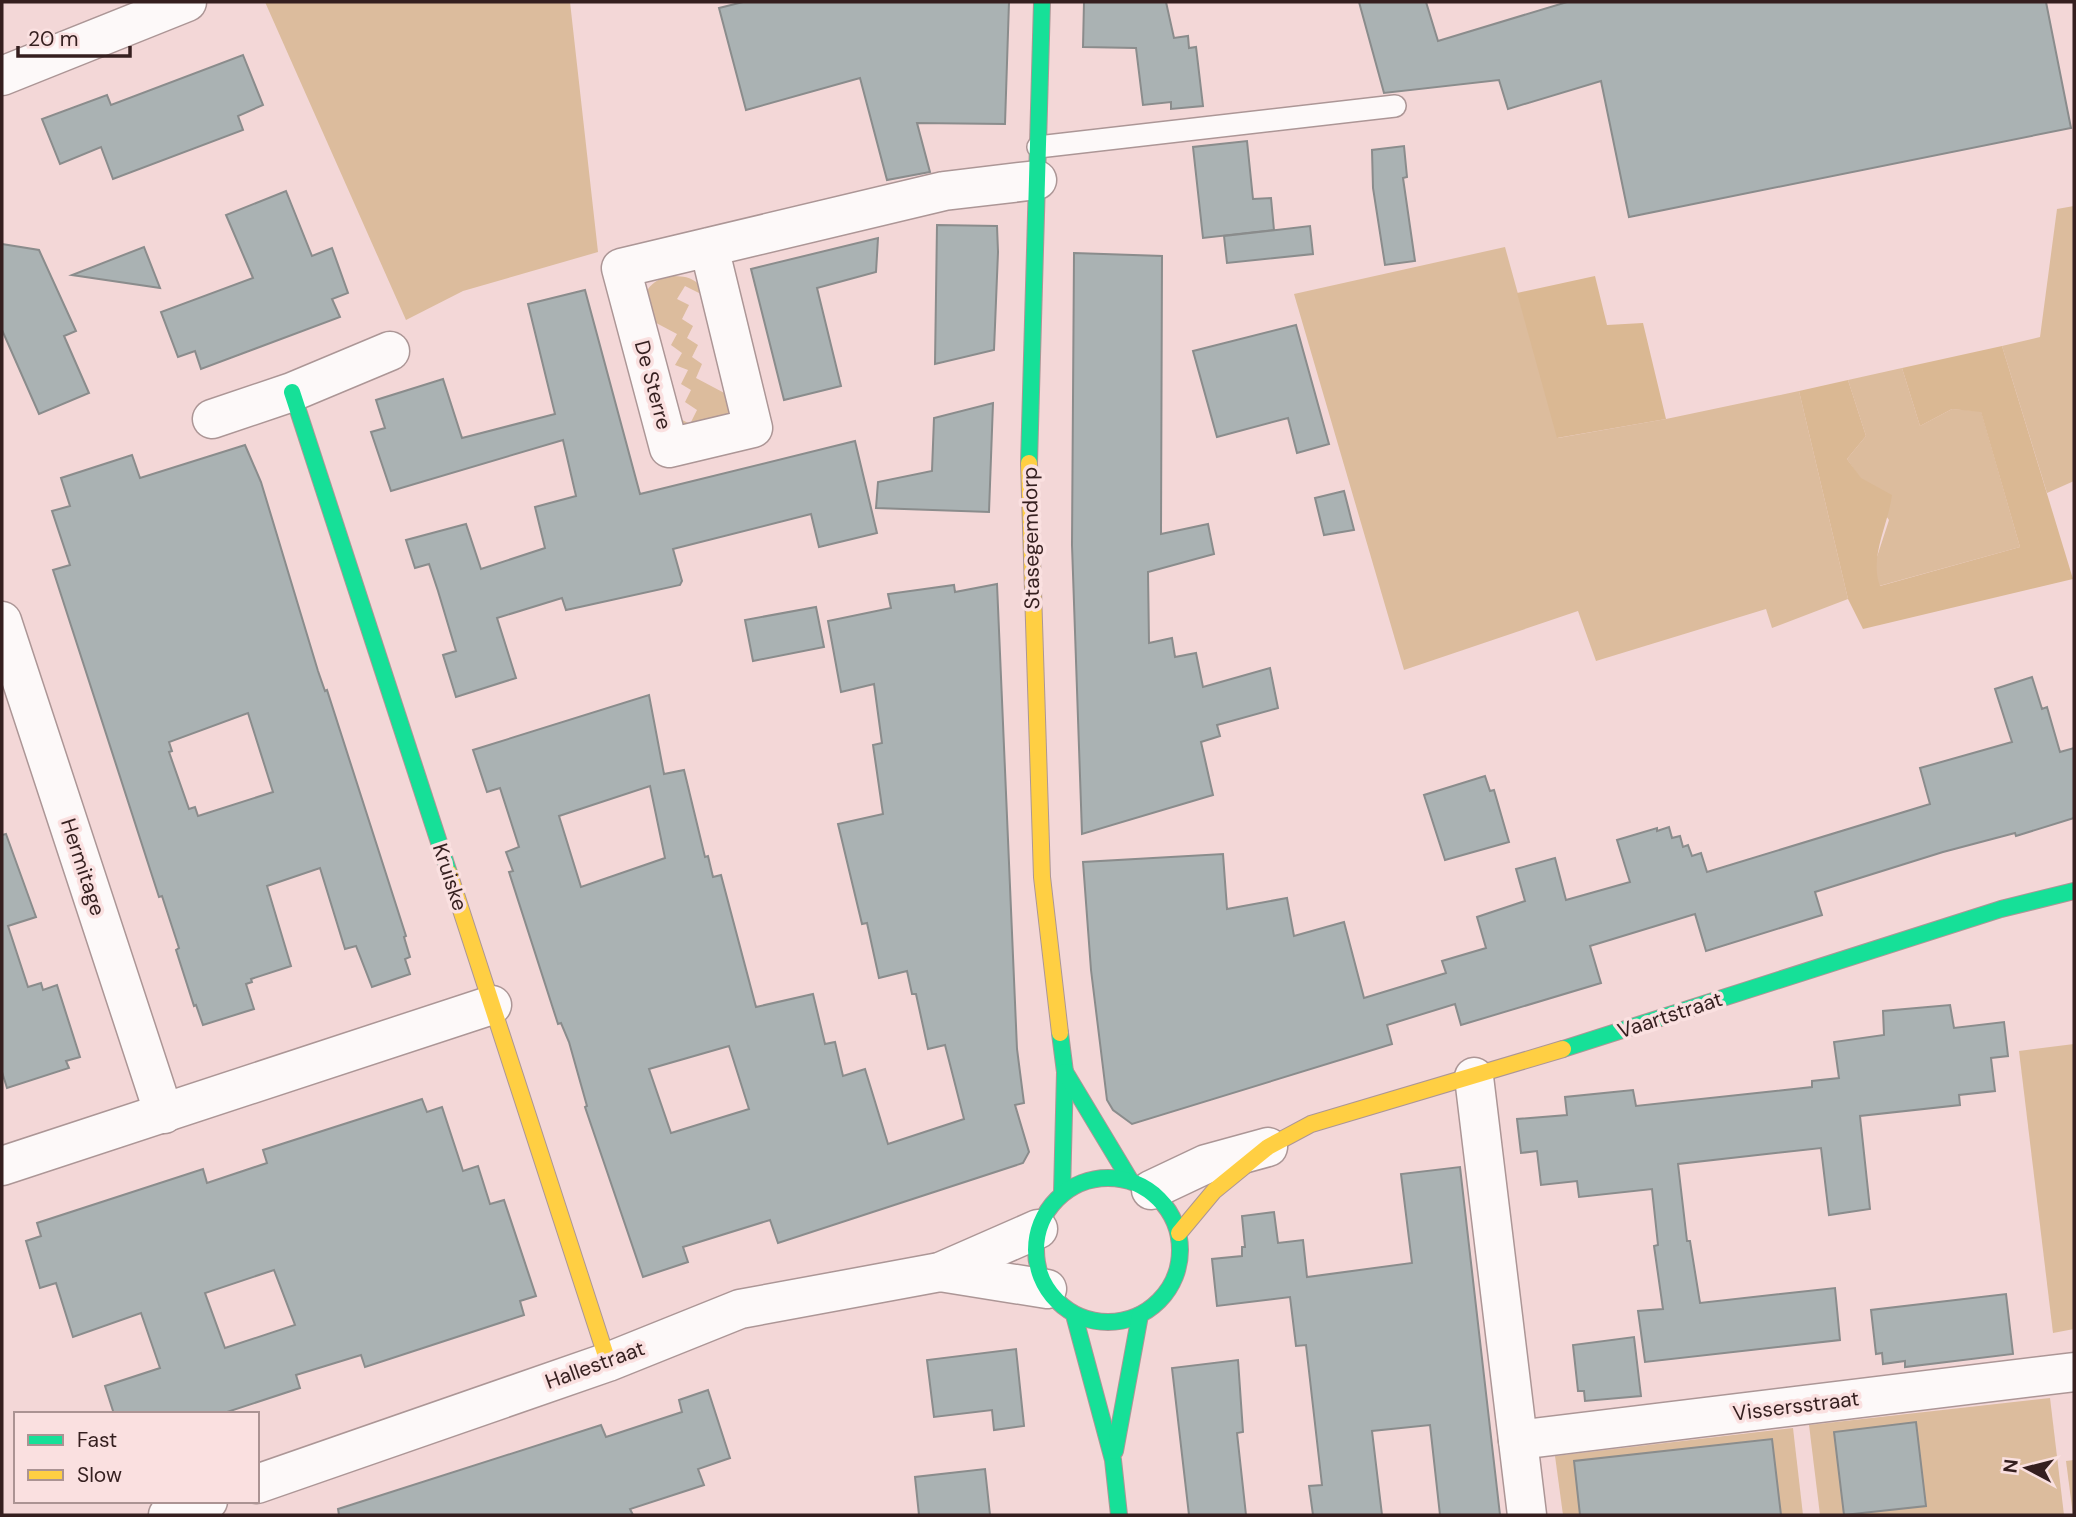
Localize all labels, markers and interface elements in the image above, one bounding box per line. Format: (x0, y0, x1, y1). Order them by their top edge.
scale bar (18, 14, 130, 58)
text: 20 m (28, 25, 79, 53)
street label: De Sterre (628, 337, 678, 433)
street label: Stasegemdorp (1016, 466, 1046, 610)
street label: Hermitage (54, 815, 112, 919)
street label: Kruiske (426, 840, 474, 914)
street label: Vaartstraat (1614, 985, 1726, 1045)
street label: Hallestraat (541, 1334, 649, 1396)
street label: Vissersstraat (1731, 1384, 1861, 1428)
legend (14, 1412, 259, 1503)
text: Fast (77, 1426, 117, 1454)
north arrow (1992, 1433, 2062, 1503)
text: N (1997, 1458, 2024, 1474)
text: Slow (77, 1461, 122, 1489)

